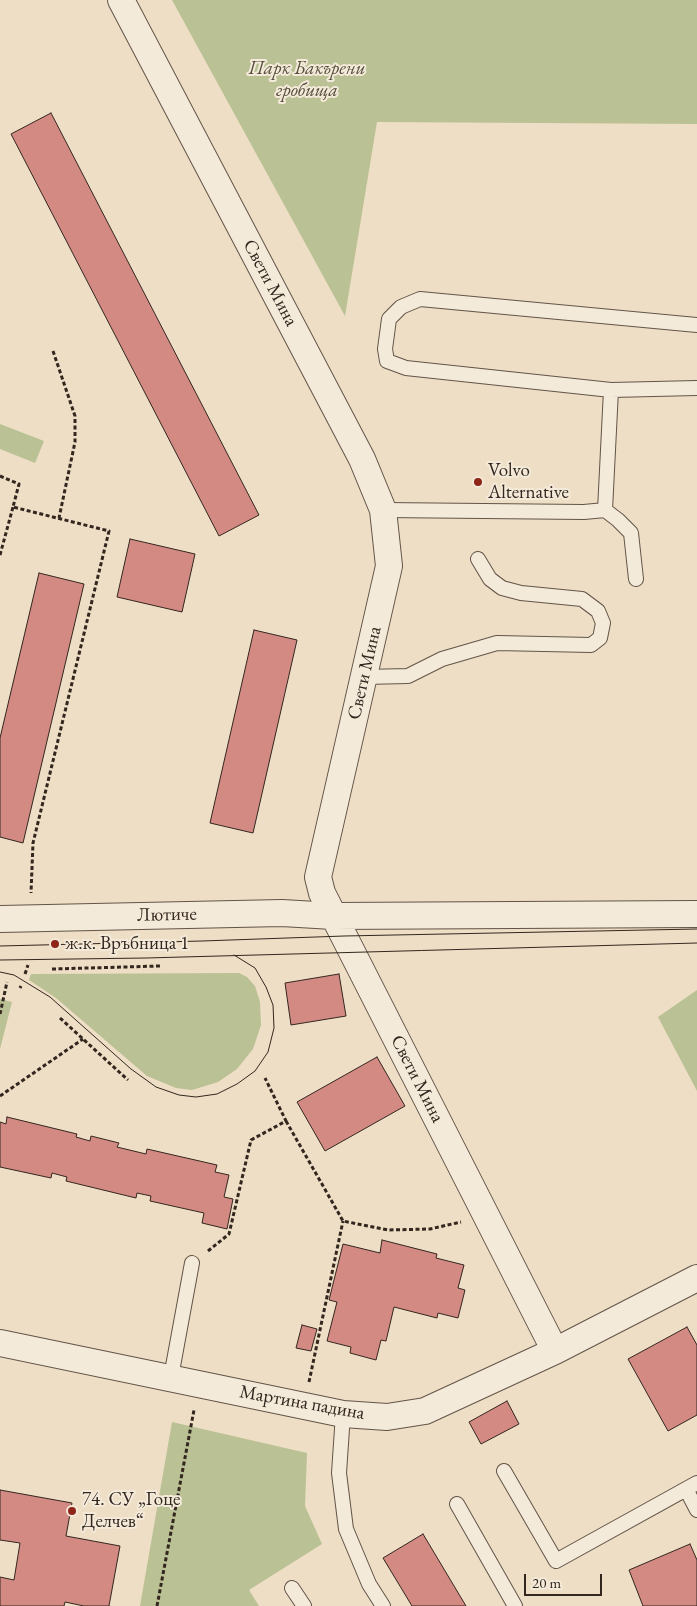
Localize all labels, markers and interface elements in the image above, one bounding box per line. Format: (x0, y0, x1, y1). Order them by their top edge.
park label: Парк Бакърени гробища (249, 58, 365, 102)
street label: Свети Мина (238, 236, 302, 330)
place label: Volvo Alternative (488, 460, 569, 504)
marker: Volvo Alternative (472, 476, 484, 488)
street label: Свети Мина (343, 624, 387, 722)
street label: Лютиче (137, 903, 197, 927)
place label: ж.к. Връбница 1 (65, 933, 189, 955)
marker: ж.к. Връбница 1 (49, 938, 61, 950)
street label: Свети Мина (385, 1031, 449, 1127)
street label: Мартина падина (238, 1381, 366, 1425)
place label: 74. СУ „Гоце Делчев“ (82, 1489, 180, 1533)
marker: 74. СУ „Гоце Делчев“ (66, 1505, 78, 1517)
scale bar (527, 1564, 604, 1596)
text: 20 m (532, 1573, 561, 1592)

